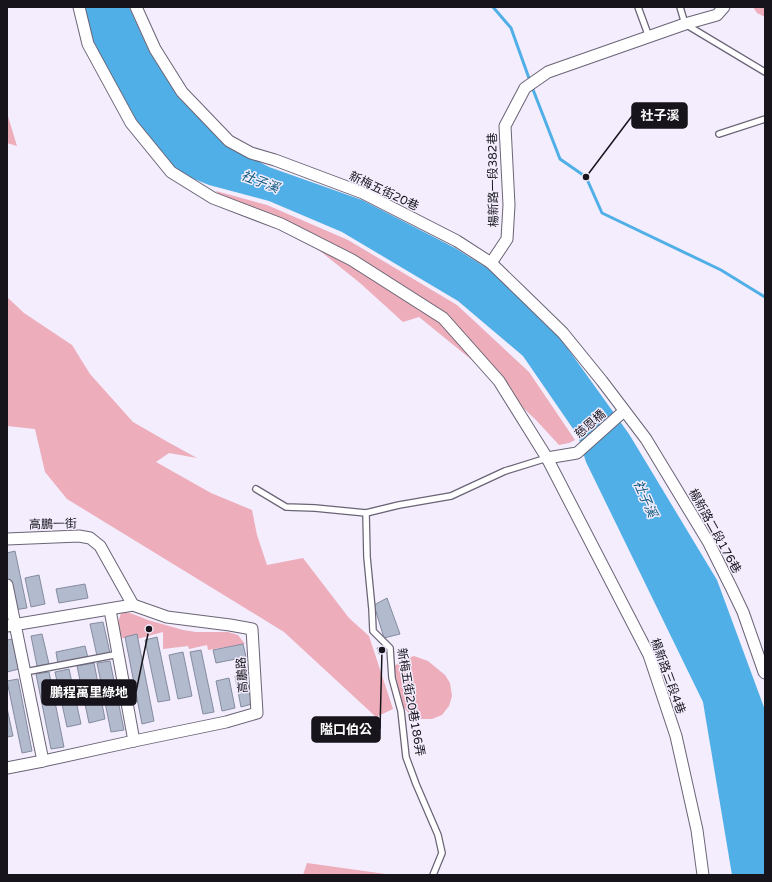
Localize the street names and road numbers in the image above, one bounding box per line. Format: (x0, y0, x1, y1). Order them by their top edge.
street label: 楊新路一段382巷 (485, 133, 501, 227)
street label: 新梅五街20巷 (347, 169, 421, 213)
street label: 慈恩橋 (572, 407, 608, 441)
street label: 楊新路二段176巷 (686, 486, 744, 576)
street label: 高鵬一街 (29, 517, 77, 531)
street label: 楊新路三段4巷 (648, 636, 688, 716)
street label: 新梅五街20巷186弄 (395, 647, 427, 757)
street label: 高鵬路 (234, 657, 250, 693)

